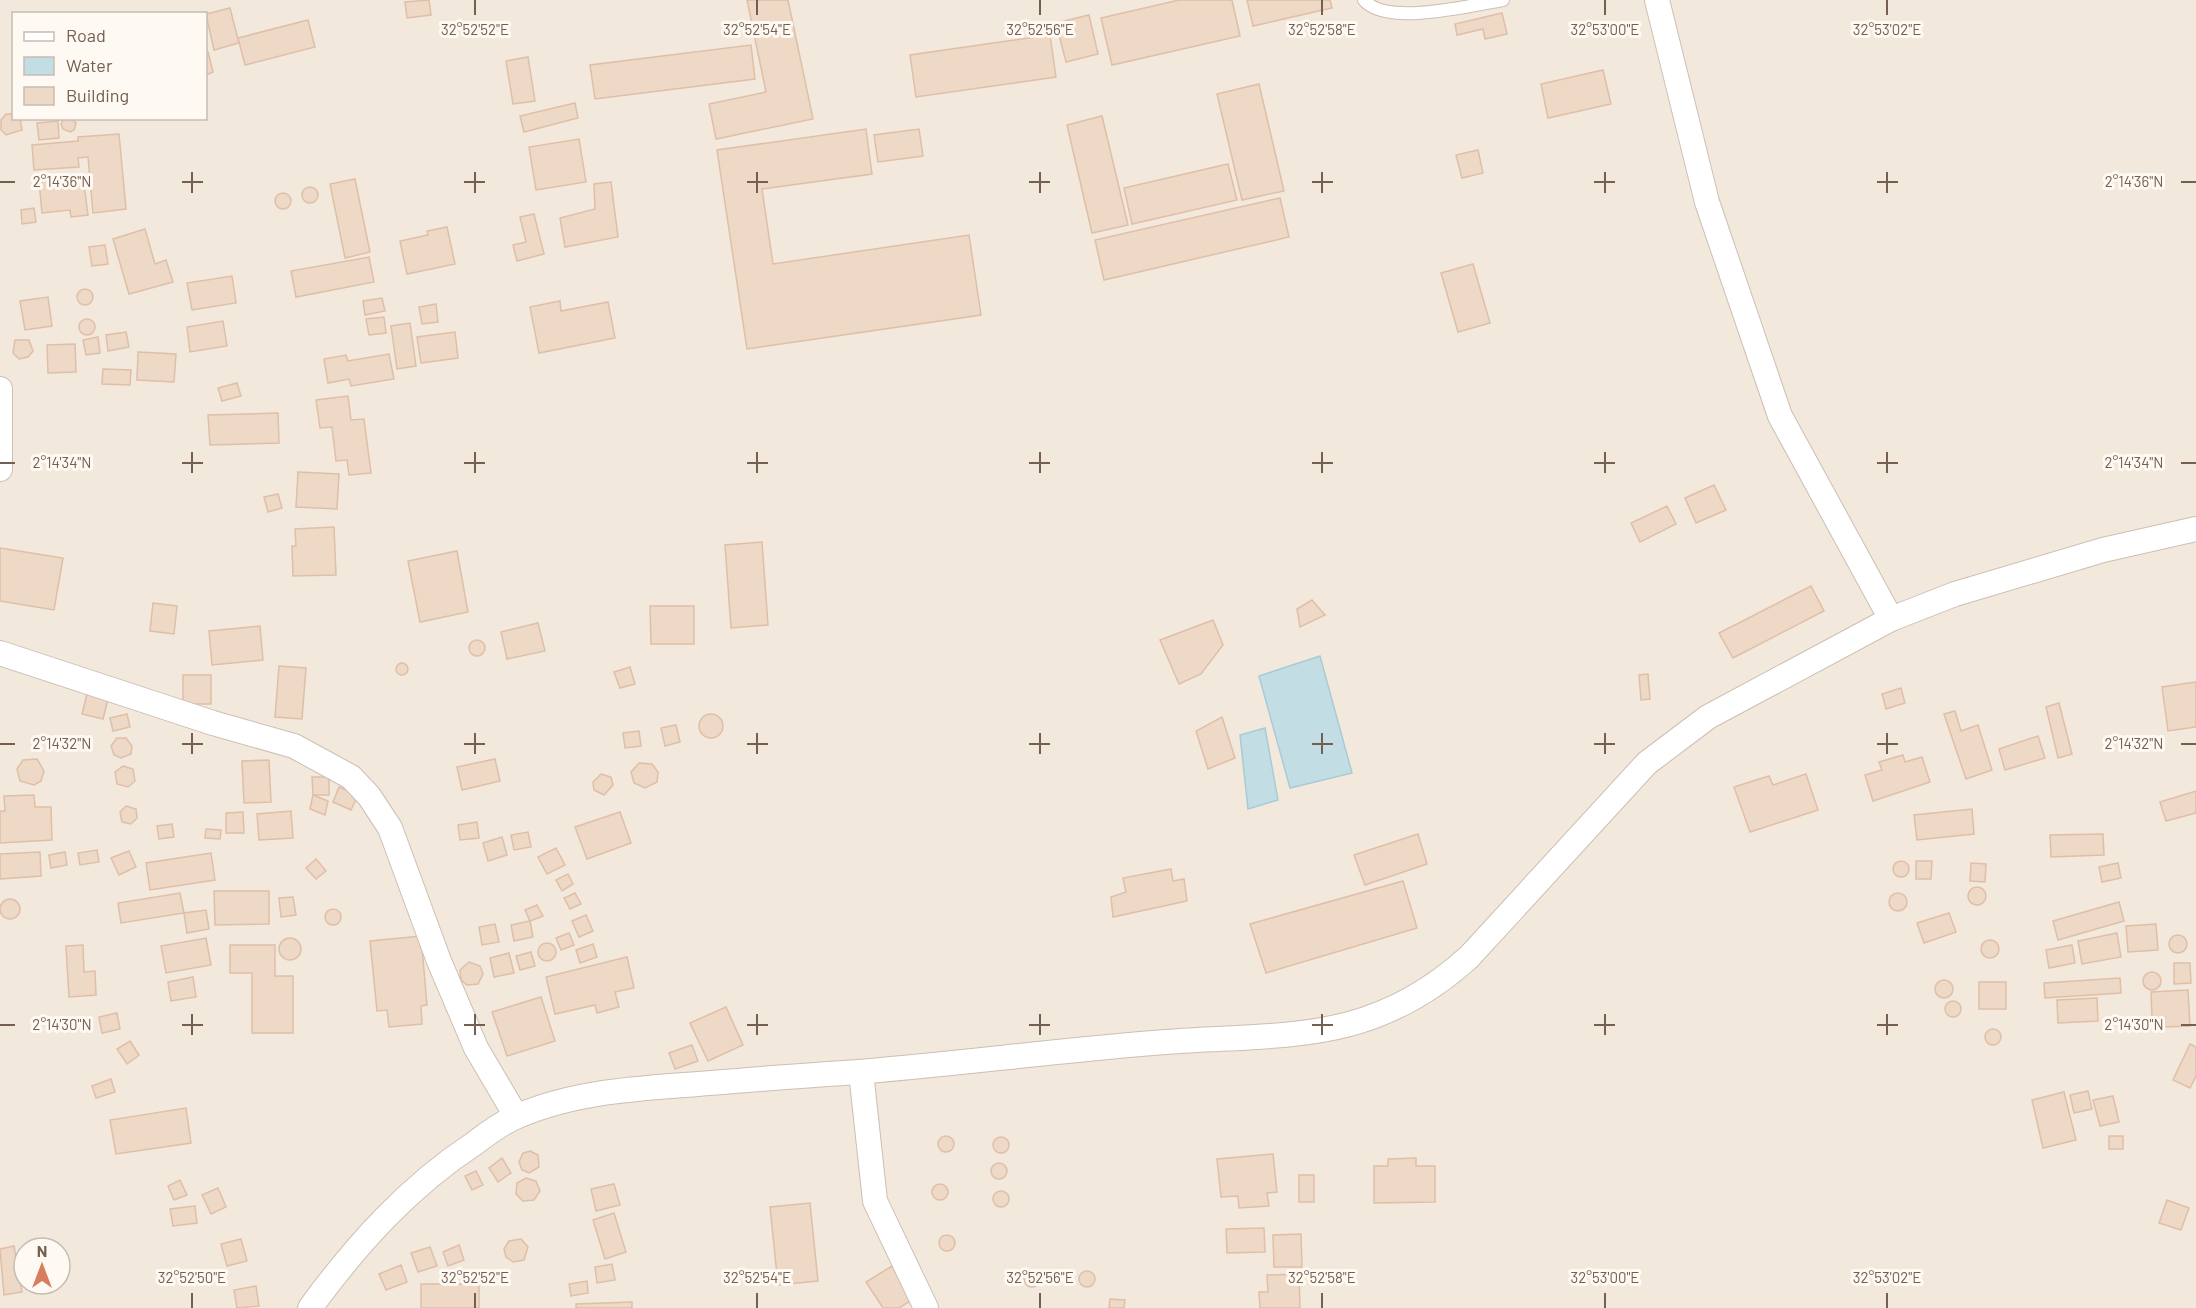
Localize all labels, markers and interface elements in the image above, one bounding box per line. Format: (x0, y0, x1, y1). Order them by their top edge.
legend (12, 12, 207, 120)
text: 32°52'52"E (441, 20, 509, 38)
text: 32°52'54"E (723, 20, 791, 38)
text: 32°52'56"E (1006, 20, 1074, 38)
text: 32°52'58"E (1288, 20, 1356, 38)
text: 32°53'00"E (1571, 20, 1639, 38)
text: 32°53'02"E (1853, 20, 1921, 38)
text: Road (66, 24, 106, 46)
text: Water (66, 54, 113, 76)
text: Building (66, 84, 129, 106)
text: 2°14'36"N (33, 172, 91, 190)
text: 2°14'36"N (2105, 172, 2163, 190)
text: 2°14'34"N (33, 453, 91, 471)
text: 2°14'34"N (2105, 453, 2163, 471)
text: 2°14'32"N (33, 734, 91, 752)
text: 2°14'32"N (2105, 734, 2163, 752)
text: 2°14'30"N (32, 1015, 92, 1033)
text: 2°14'30"N (2104, 1015, 2164, 1033)
north arrow (12, 1236, 72, 1296)
text: N (37, 1241, 47, 1260)
text: 32°52'50"E (158, 1268, 226, 1286)
text: 32°52'52"E (441, 1268, 509, 1286)
text: 32°52'54"E (723, 1268, 791, 1286)
text: 32°52'56"E (1006, 1268, 1074, 1286)
text: 32°52'58"E (1288, 1268, 1356, 1286)
text: 32°53'00"E (1571, 1268, 1639, 1286)
text: 32°53'02"E (1853, 1268, 1921, 1286)

